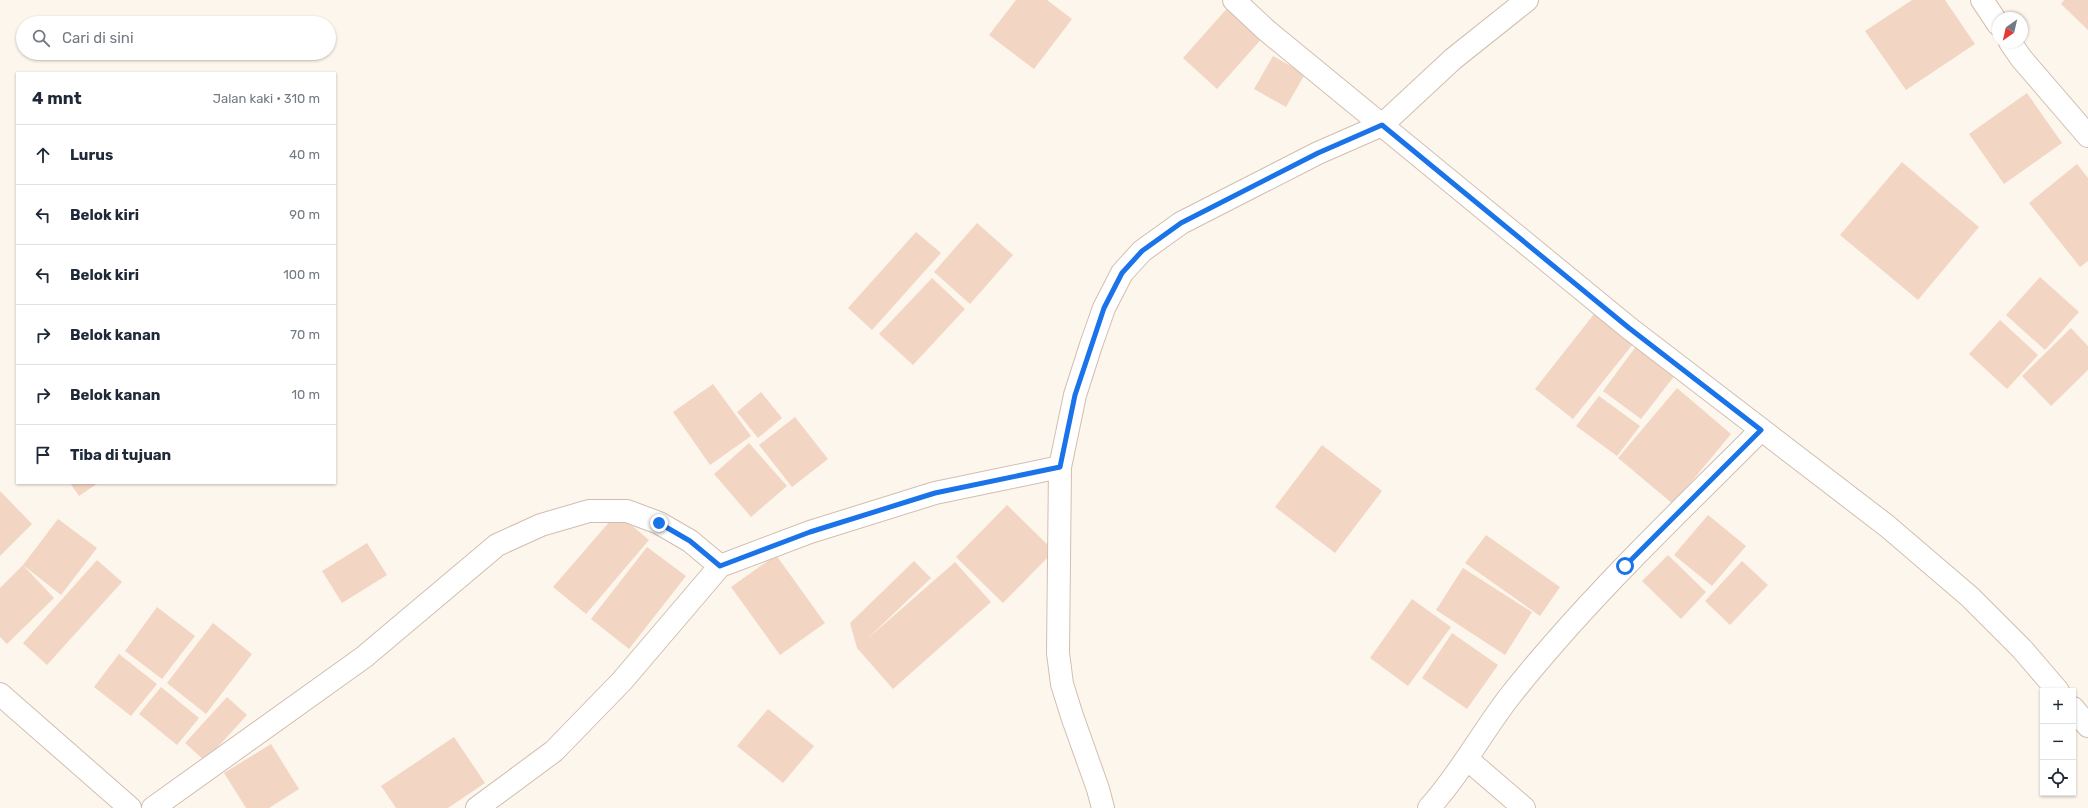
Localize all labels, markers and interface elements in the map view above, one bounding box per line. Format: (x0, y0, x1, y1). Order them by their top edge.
north arrow (1992, 12, 2028, 48)
search box (16, 16, 336, 60)
icon: search (30, 27, 52, 49)
text: Cari di sini (62, 29, 134, 47)
text: 4 mnt (32, 88, 82, 108)
text: Jalan kaki · 310 m (213, 91, 320, 106)
icon: ahead (32, 144, 54, 166)
text: Lurus (70, 146, 113, 164)
text: 40 m (289, 147, 320, 162)
icon: left (32, 204, 54, 226)
text: Belok kiri (70, 206, 139, 224)
text: 90 m (289, 207, 320, 222)
icon: left (32, 264, 54, 286)
text: Belok kiri (70, 266, 139, 284)
text: 100 m (283, 267, 320, 282)
icon: right (32, 324, 54, 346)
text: Belok kanan (70, 326, 160, 344)
text: 70 m (290, 327, 320, 342)
icon: right (32, 384, 54, 406)
text: Belok kanan (70, 386, 160, 404)
text: 10 m (291, 387, 320, 402)
icon: arrive (32, 444, 54, 466)
text: Tiba di tujuan (70, 446, 171, 464)
route end (650, 514, 668, 532)
route start (1616, 557, 1634, 575)
map controls (2040, 688, 2076, 796)
button: + (2040, 688, 2076, 724)
button: − (2040, 724, 2076, 760)
button: locate (2040, 760, 2076, 796)

